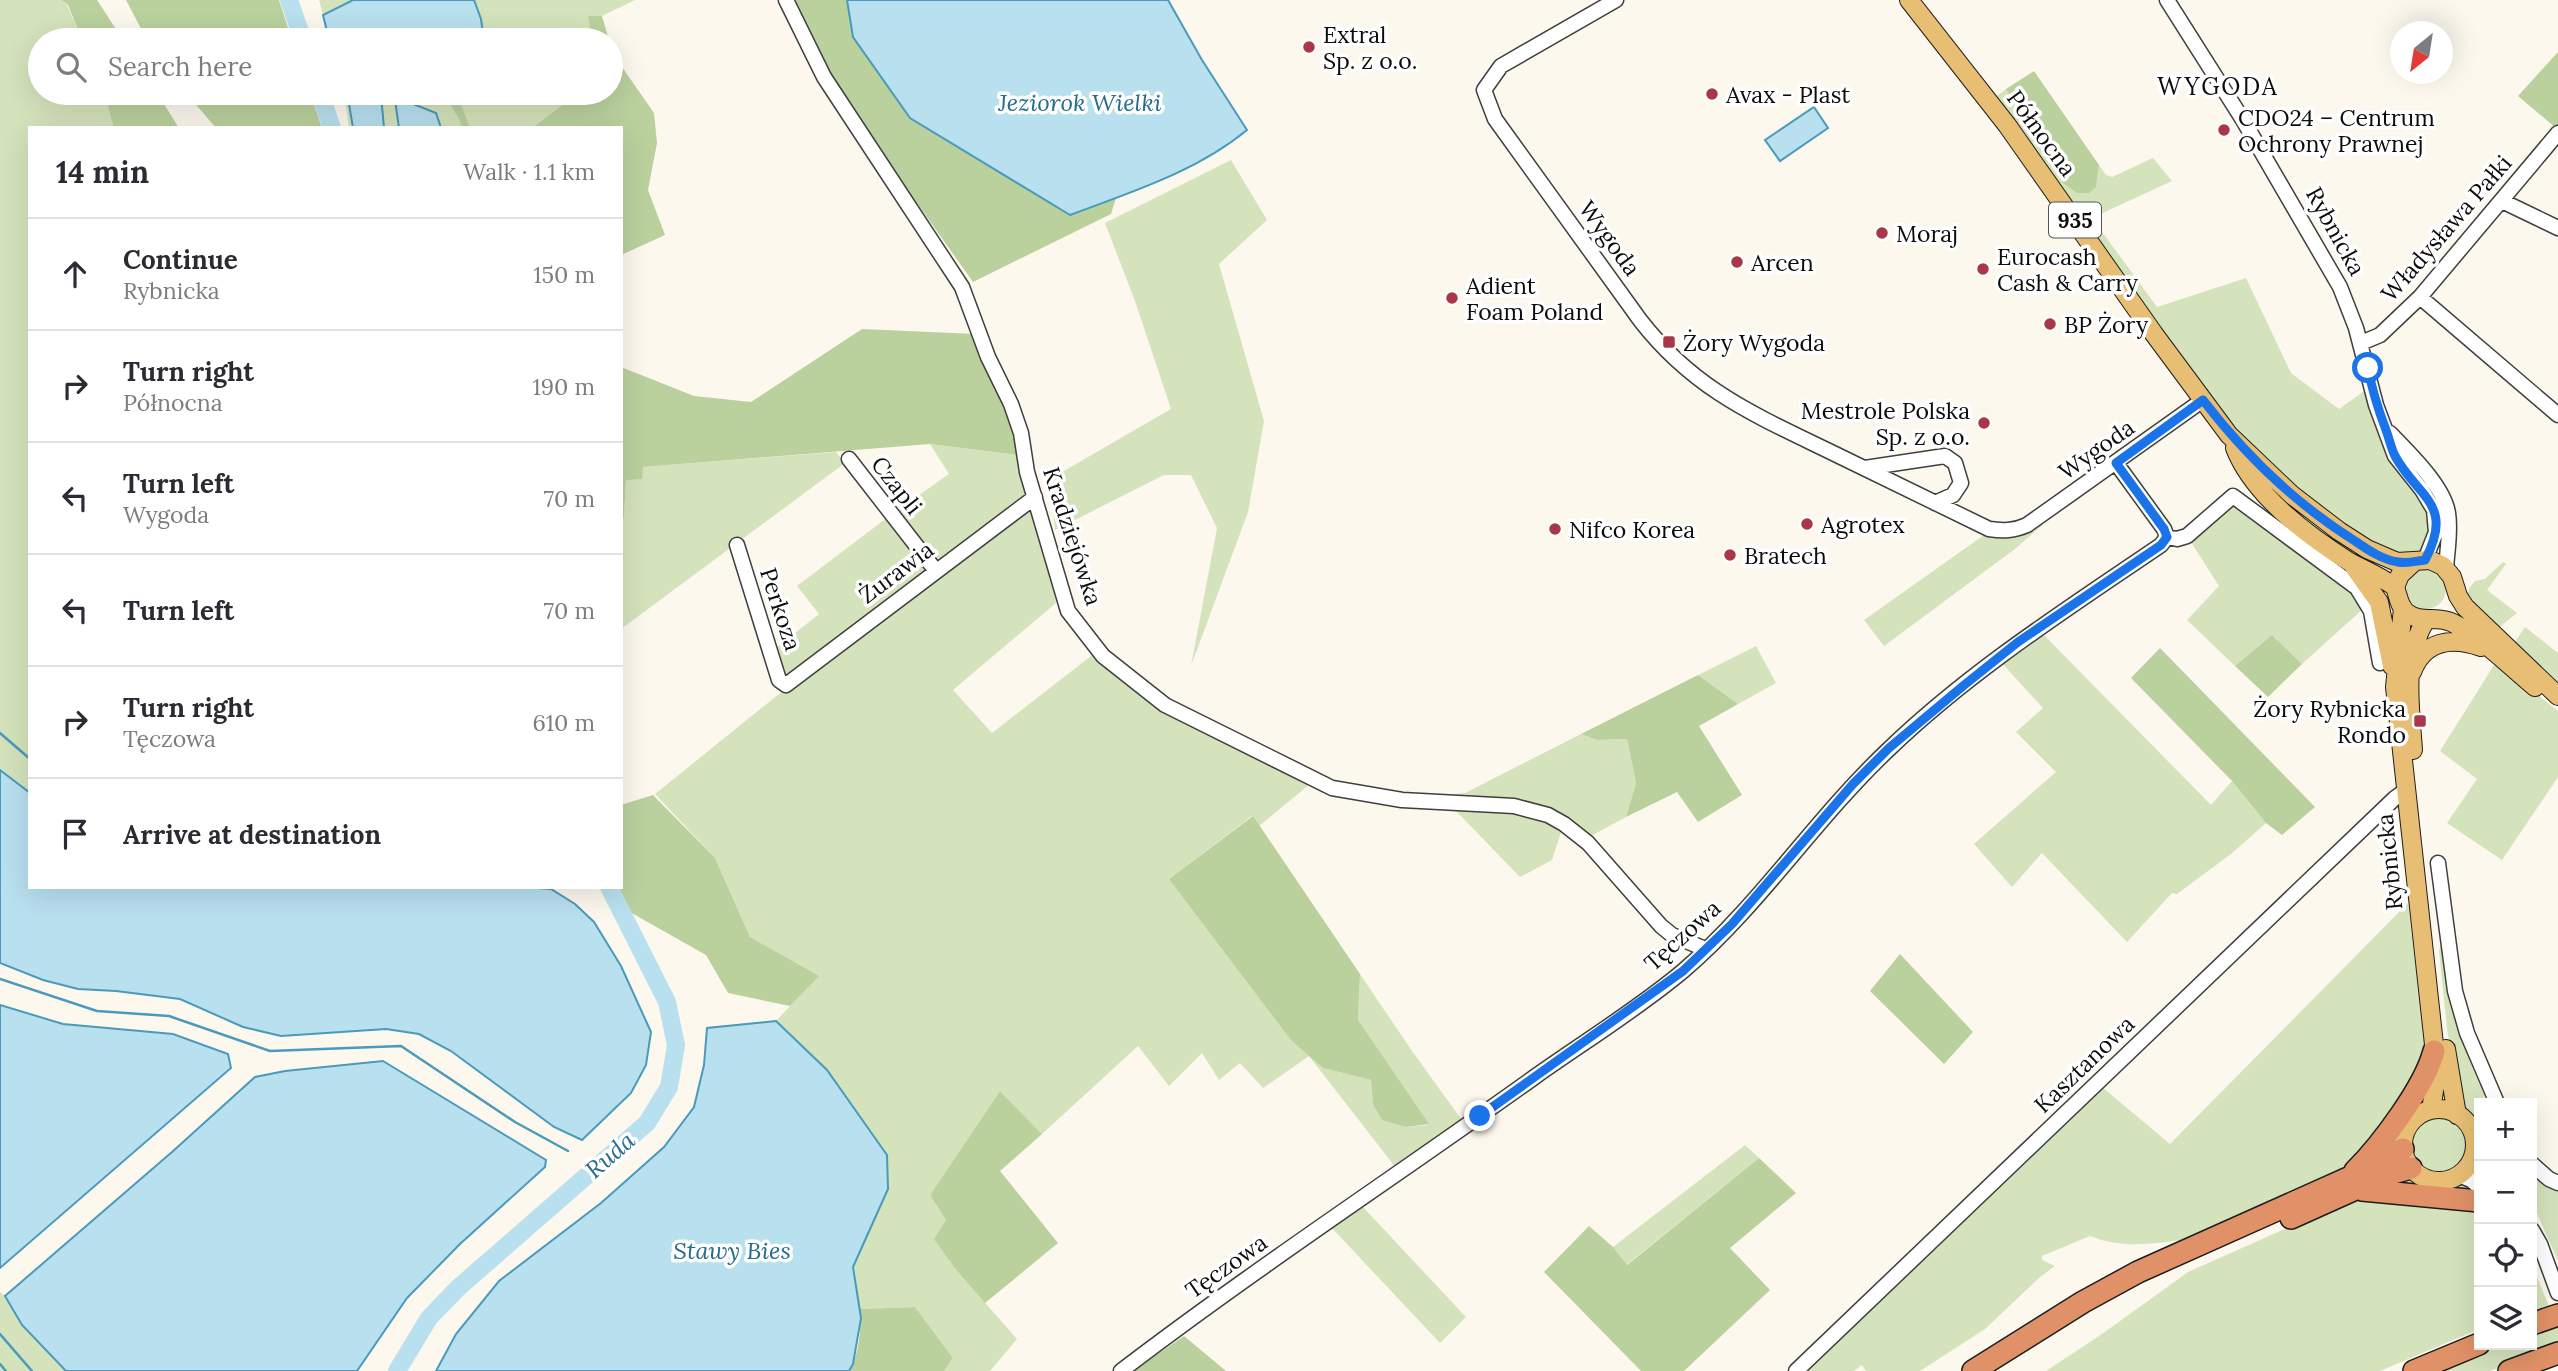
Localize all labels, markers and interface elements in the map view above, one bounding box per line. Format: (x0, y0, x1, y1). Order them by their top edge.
place label: Extral Sp. z o.o. (1323, 20, 1417, 75)
north arrow (2390, 21, 2453, 84)
search box (28, 28, 623, 105)
marker: Extral Sp. z o.o. (1301, 39, 1317, 55)
icon: search (52, 48, 90, 86)
text: Search here (108, 50, 252, 83)
district label: WYGODA (2157, 71, 2279, 102)
place label: Avax - Plast (1725, 80, 1850, 109)
street label: Północna (2001, 84, 2083, 182)
marker: Avax - Plast (1704, 86, 1720, 102)
water label: Jeziorok Wielki (997, 87, 1162, 118)
place label: CDO24 – Centrum Ochrony Prawnej (2238, 103, 2435, 158)
marker: CDO24 – Centrum Ochrony Prawnej (2216, 122, 2232, 138)
street label: Władysława Pałki (2374, 149, 2518, 307)
text: 14 min (56, 153, 149, 191)
text: Walk · 1.1 km (463, 157, 595, 186)
street label: Rybnicka (2300, 182, 2372, 280)
street label: Wygoda (1573, 195, 1647, 281)
road number: 935 (2049, 202, 2101, 238)
place label: Moraj (1896, 219, 1958, 248)
marker: Moraj (1874, 225, 1890, 241)
place label: Eurocash Cash & Carry (1997, 242, 2139, 297)
text: Continue (123, 243, 238, 276)
place label: Arcen (1750, 248, 1814, 277)
marker: Arcen (1729, 254, 1745, 270)
icon: ahead (56, 255, 94, 293)
text: 150 m (533, 260, 595, 289)
marker: Eurocash Cash & Carry (1975, 261, 1991, 277)
place label: Adient Foam Poland (1465, 271, 1603, 326)
text: Rybnicka (123, 276, 220, 305)
marker: Adient Foam Poland (1444, 290, 1460, 306)
place label: BP Żory (2064, 310, 2149, 339)
marker: BP Żory (2042, 316, 2058, 332)
place label: Żory Wygoda (1683, 328, 1825, 357)
marker: Żory Wygoda (1661, 334, 1677, 350)
route start (2352, 352, 2383, 383)
text: Turn right (123, 355, 254, 388)
icon: right (56, 367, 94, 405)
text: 190 m (532, 372, 595, 401)
text: Północna (123, 388, 223, 417)
place label: Mestrole Polska Sp. z o.o. (1801, 396, 1970, 451)
street label: Wygoda (2052, 412, 2140, 486)
marker: Mestrole Polska Sp. z o.o. (1976, 415, 1992, 431)
street label: Czapli (865, 450, 929, 520)
street label: Kradziejówka (1037, 463, 1109, 609)
text: Turn left (123, 467, 234, 500)
icon: left (56, 479, 94, 517)
text: 70 m (544, 484, 595, 513)
text: Wygoda (123, 500, 209, 529)
place label: Agrotex (1820, 510, 1905, 539)
place label: Nifco Korea (1569, 515, 1695, 544)
marker: Agrotex (1799, 516, 1815, 532)
marker: Nifco Korea (1547, 521, 1563, 537)
street label: Żurawia (853, 535, 939, 609)
place label: Bratech (1744, 541, 1827, 570)
marker: Bratech (1722, 547, 1738, 563)
street label: Perkoza (754, 564, 808, 654)
icon: left (56, 591, 94, 629)
text: Turn left (123, 594, 234, 627)
text: 70 m (544, 596, 595, 625)
text: Turn right (123, 691, 254, 724)
place label: Żory Rybnicka Rondo (2253, 694, 2406, 749)
icon: right (56, 703, 94, 741)
text: 610 m (532, 708, 595, 737)
marker: Żory Rybnicka Rondo (2412, 713, 2428, 729)
text: Tęczowa (123, 724, 216, 753)
street label: Rybnicka (2370, 812, 2408, 912)
icon: arrive (56, 815, 94, 853)
text: Arrive at destination (123, 818, 381, 851)
street label: Tęczowa (1638, 893, 1726, 977)
street label: Kasztanowa (2028, 1009, 2140, 1119)
map controls (2474, 1098, 2537, 1350)
button: + (2474, 1098, 2537, 1161)
route end (1464, 1100, 1495, 1131)
water label: Ruda (579, 1124, 642, 1185)
button: − (2474, 1161, 2537, 1224)
button: locate (2474, 1224, 2537, 1287)
street label: Tęczowa (1180, 1227, 1272, 1305)
water label: Stawy Bies (673, 1235, 791, 1266)
button: layers (2474, 1287, 2537, 1350)

